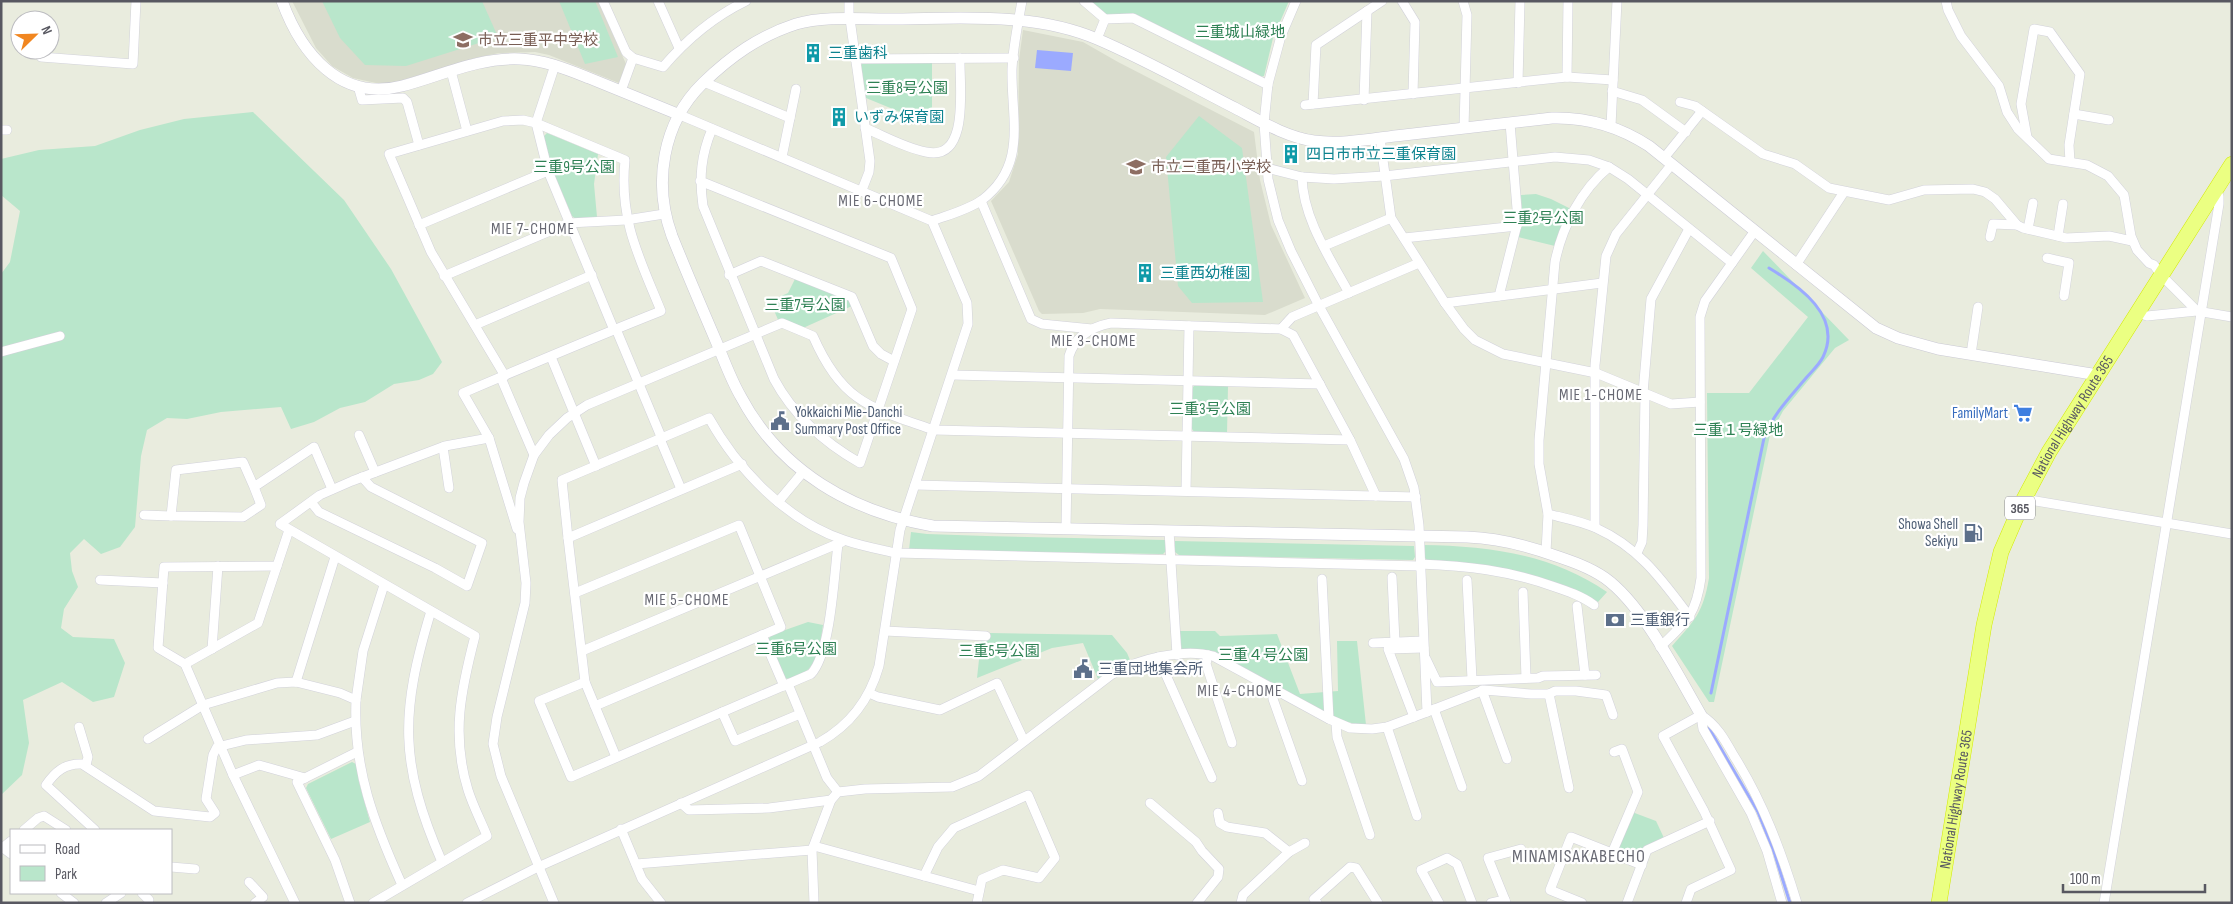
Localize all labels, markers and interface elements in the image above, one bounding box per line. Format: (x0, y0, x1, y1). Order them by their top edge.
north arrow (10, 10, 60, 60)
text: N (37, 23, 56, 37)
park label: 三重城山緑地 (1195, 23, 1285, 42)
school or university icon: 市立三重平中学校 (452, 29, 474, 51)
place label: 市立三重平中学校 (478, 31, 598, 50)
building icon: 三重歯科 (802, 42, 824, 64)
place label: 三重歯科 (828, 44, 888, 63)
park label: 三重8号公園 (866, 79, 948, 98)
building icon: いずみ保育園 (828, 106, 850, 128)
place label: いずみ保育園 (854, 108, 944, 127)
building icon: 四日市市立三重保育園 (1280, 143, 1302, 165)
place label: 四日市市立三重保育園 (1306, 145, 1456, 164)
school or university icon: 市立三重西小学校 (1125, 156, 1147, 178)
park label: 三重9号公園 (533, 158, 615, 177)
place label: 市立三重西小学校 (1151, 158, 1271, 177)
district label: MIE 6-CHOME (838, 192, 924, 211)
park label: 三重2号公園 (1502, 209, 1584, 228)
district label: MIE 7-CHOME (491, 220, 575, 239)
building icon: 三重西幼稚園 (1134, 262, 1156, 284)
place label: 三重西幼稚園 (1160, 264, 1250, 283)
park label: 三重7号公園 (764, 296, 846, 315)
district label: MIE 3-CHOME (1051, 332, 1137, 351)
street label: National Highway Route 365 (2028, 352, 2117, 481)
district label: MIE 1-CHOME (1559, 386, 1643, 405)
park label: 三重3号公園 (1169, 400, 1251, 419)
supermarket icon: FamilyMart (2012, 402, 2034, 424)
place label: Yokkaichi Mie-Danchi Summary Post Office (795, 403, 902, 439)
place label: FamilyMart (1952, 404, 2008, 423)
public building icon: Yokkaichi Mie-Danchi Summary Post Office (769, 410, 791, 432)
park label: 三重１号緑地 (1693, 421, 1783, 440)
road number: 365 (2005, 496, 2035, 520)
place label: Showa Shell Sekiyu (1898, 515, 1958, 551)
fuel station icon: Showa Shell Sekiyu (1962, 522, 1984, 544)
district label: MIE 5-CHOME (644, 591, 730, 610)
bank icon: 三重銀行 (1604, 609, 1626, 631)
place label: 三重銀行 (1630, 611, 1690, 630)
park label: 三重6号公園 (755, 640, 837, 659)
park label: 三重5号公園 (958, 642, 1040, 661)
park label: 三重４号公園 (1218, 646, 1308, 665)
public building icon: 三重団地集会所 (1072, 658, 1094, 680)
place label: 三重団地集会所 (1098, 660, 1203, 679)
district label: MIE 4-CHOME (1197, 682, 1283, 701)
street label: National Highway Route 365 (1935, 729, 1976, 870)
legend (10, 829, 172, 894)
text: Road (55, 840, 80, 859)
district label: MINAMISAKABECHO (1512, 846, 1646, 867)
scale bar (2063, 862, 2206, 894)
text: Park (55, 865, 77, 884)
text: 100 m (2070, 870, 2101, 889)

